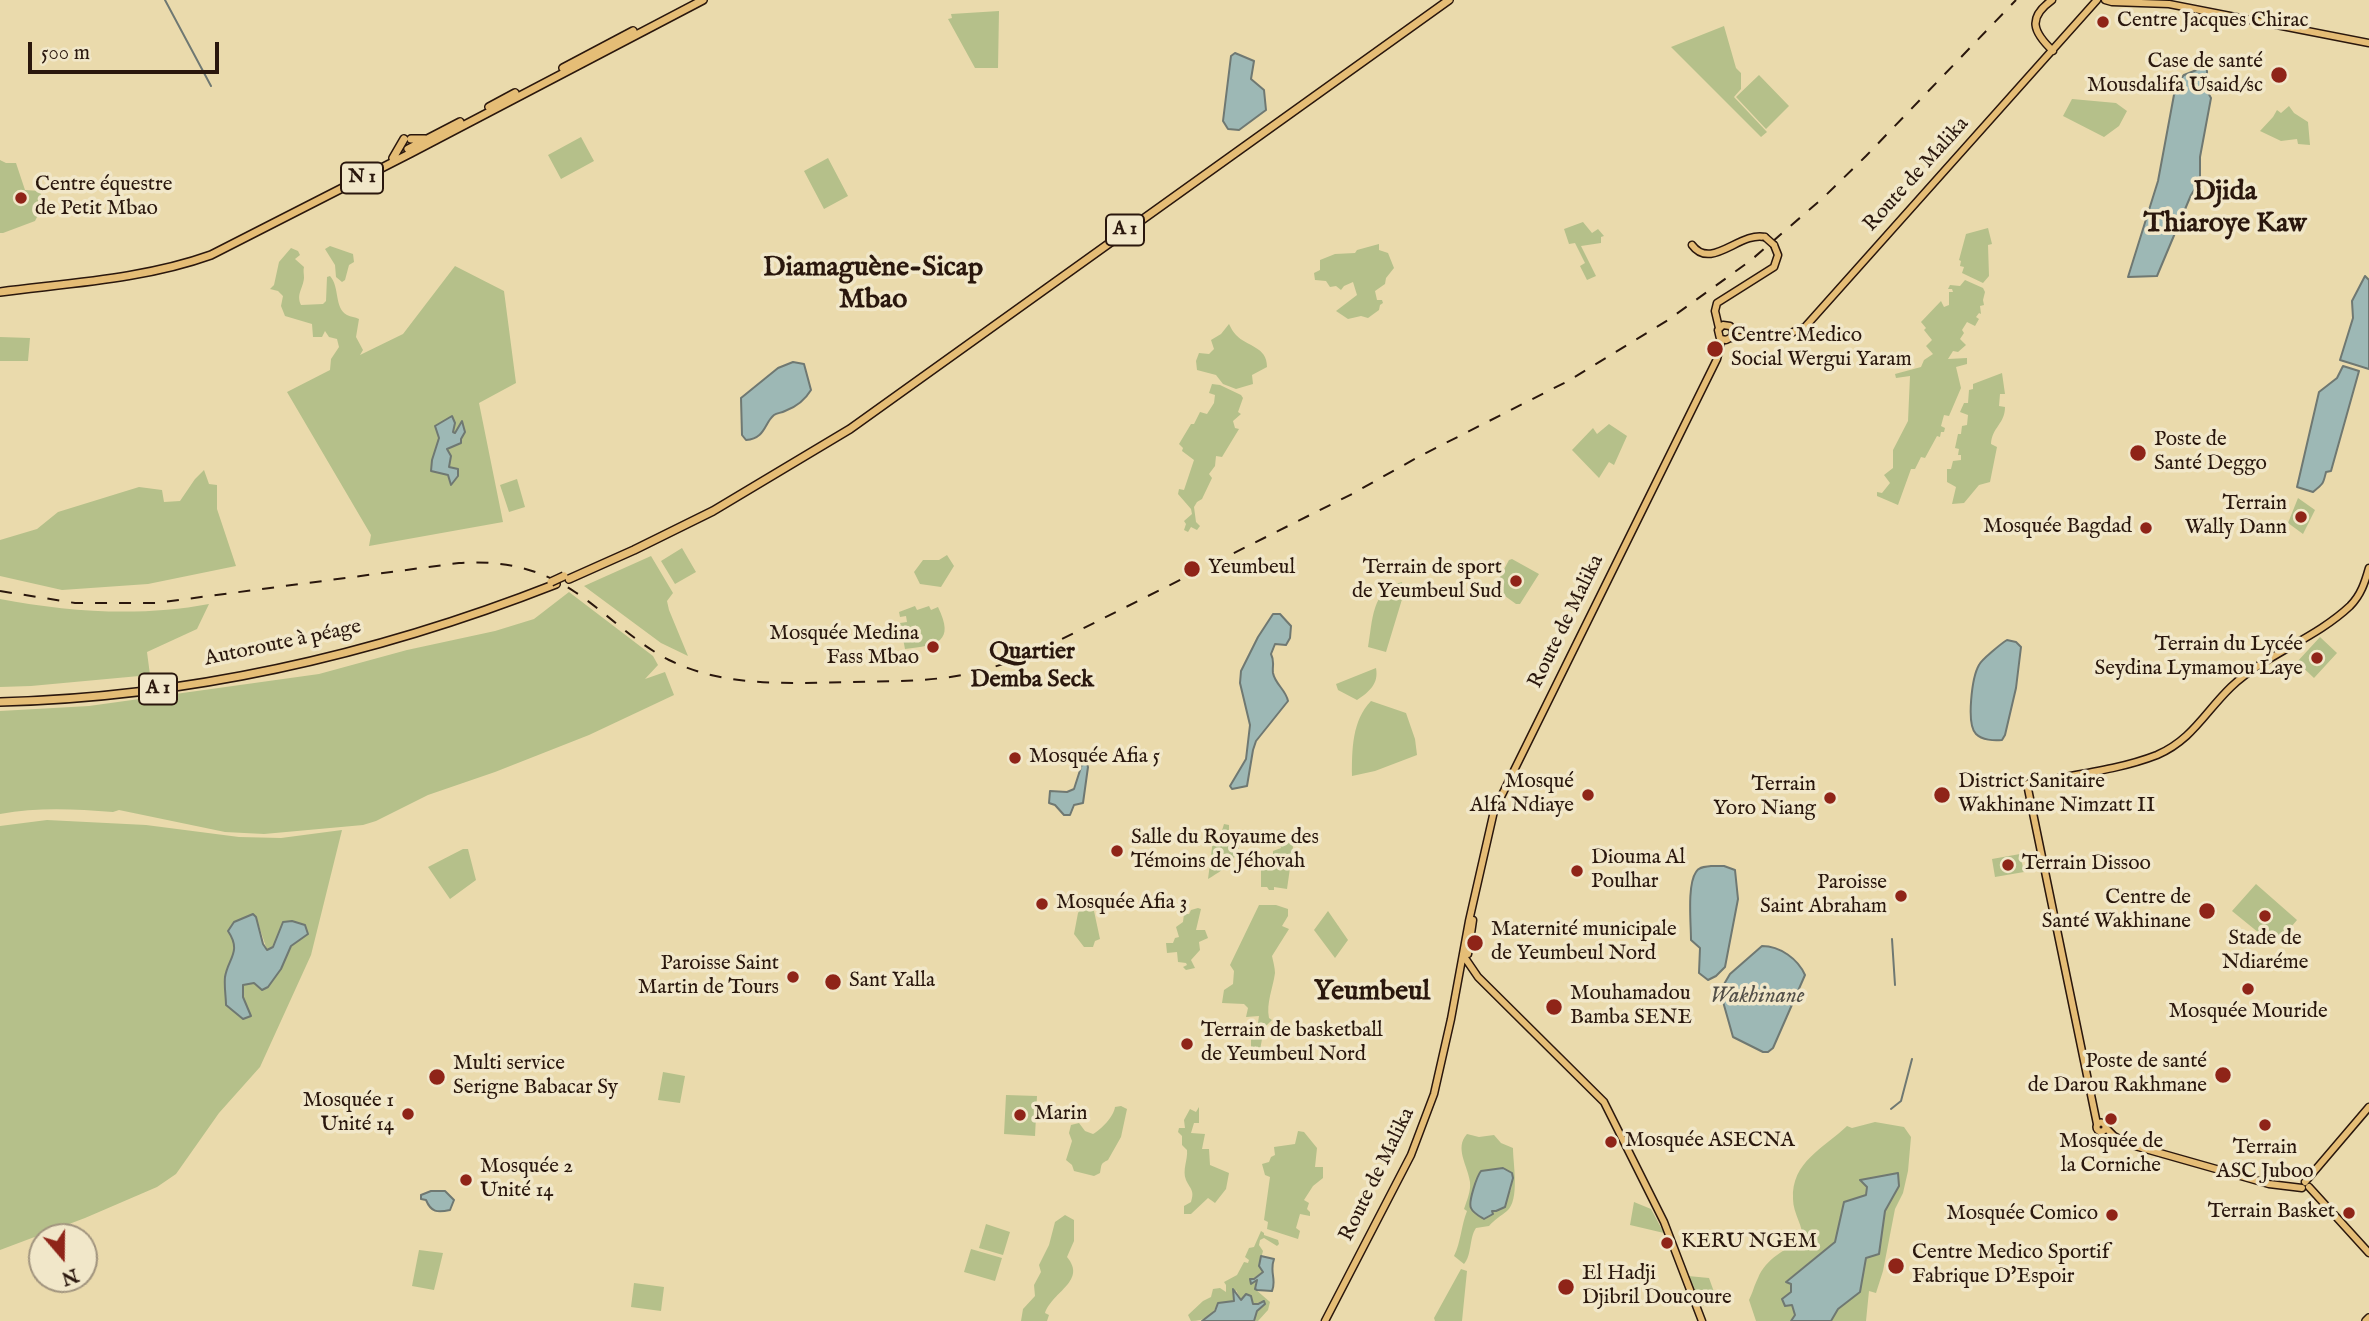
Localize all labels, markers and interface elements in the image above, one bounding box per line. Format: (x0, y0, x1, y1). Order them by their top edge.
place label: Centre Jacques Chirac (2117, 9, 2309, 35)
marker: Centre Jacques Chirac (2095, 14, 2111, 30)
scale bar (32, 28, 222, 72)
text: 500 m (41, 40, 90, 67)
place label: Case de santé Mousdalifa Usaid/sc (2087, 50, 2263, 100)
marker: Case de santé Mousdalifa Usaid/sc (2269, 65, 2289, 85)
street label: Route de Malika (1859, 113, 1975, 237)
road number: N 1 (341, 162, 383, 194)
place label: Centre équestre de Petit Mbao (35, 173, 172, 223)
district label: Djida Thiaroye Kaw (2144, 176, 2306, 242)
marker: Centre équestre de Petit Mbao (13, 190, 29, 206)
road number: A 1 (1106, 214, 1144, 246)
district label: Diamaguène-Sicap Mbao (763, 252, 983, 318)
place label: Centre Medico Social Wergui Yaram (1731, 324, 1912, 374)
marker: Centre Medico Social Wergui Yaram (1705, 339, 1725, 359)
place label: Poste de Santé Deggo (2154, 428, 2267, 478)
marker: Poste de Santé Deggo (2128, 443, 2148, 463)
place label: Terrain Wally Dann (2185, 492, 2287, 542)
marker: Terrain Wally Dann (2293, 509, 2309, 525)
place label: Mosquée Bagdad (1983, 515, 2132, 541)
marker: Mosquée Bagdad (2138, 520, 2154, 536)
street label: Route de Malika (1524, 551, 1610, 693)
place label: Yeumbeul (1208, 556, 1295, 582)
place label: Terrain de sport de Yeumbeul Sud (1352, 556, 1502, 606)
marker: Yeumbeul (1182, 559, 1202, 579)
marker: Terrain de sport de Yeumbeul Sud (1508, 573, 1524, 589)
street label: Autoroute à péage (202, 615, 364, 673)
place label: Mosquée Medina Fass Mbao (769, 622, 919, 672)
place label: Terrain du Lycée Seydina Lymamou Laye (2095, 633, 2303, 683)
marker: Mosquée Medina Fass Mbao (925, 639, 941, 655)
district label: Quartier Demba Seck (970, 639, 1094, 695)
marker: Terrain du Lycée Seydina Lymamou Laye (2309, 650, 2325, 666)
road number: A 1 (139, 674, 177, 704)
place label: Mosquée Afia 5 (1029, 745, 1160, 771)
marker: Mosquée Afia 5 (1007, 750, 1023, 766)
place label: Mosqué Alfa Ndiaye (1470, 770, 1574, 820)
place label: District Sanitaire Wakhinane Nimzatt II (1958, 770, 2155, 820)
place label: Terrain Yoro Niang (1713, 773, 1816, 823)
marker: District Sanitaire Wakhinane Nimzatt II (1932, 785, 1952, 805)
marker: Mosqué Alfa Ndiaye (1580, 787, 1596, 803)
marker: Terrain Yoro Niang (1822, 790, 1838, 806)
place label: Salle du Royaume des Témoins de Jéhovah (1131, 826, 1319, 876)
marker: Salle du Royaume des Témoins de Jéhovah (1109, 843, 1125, 859)
place label: Diouma Al Poulhar (1591, 846, 1685, 896)
place label: Terrain Dissoo (2022, 852, 2151, 878)
marker: Terrain Dissoo (2000, 857, 2016, 873)
marker: Diouma Al Poulhar (1569, 863, 1585, 879)
place label: Paroisse Saint Abraham (1760, 871, 1887, 921)
place label: Centre de Santé Wakhinane (2042, 886, 2191, 936)
marker: Paroisse Saint Abraham (1893, 888, 1909, 904)
place label: Mosquée Afia 3 (1056, 891, 1187, 917)
marker: Mosquée Afia 3 (1034, 896, 1050, 912)
marker: Centre de Santé Wakhinane (2197, 901, 2217, 921)
marker: Stade de Ndiaréme (2257, 908, 2273, 924)
place label: Maternité municipale de Yeumbeul Nord (1491, 918, 1677, 968)
place label: Stade de Ndiaréme (2222, 927, 2308, 977)
marker: Maternité municipale de Yeumbeul Nord (1465, 933, 1485, 953)
place label: Paroisse Saint Martin de Tours (638, 952, 779, 1002)
marker: Paroisse Saint Martin de Tours (785, 969, 801, 985)
place label: Sant Yalla (849, 969, 935, 995)
marker: Sant Yalla (823, 972, 843, 992)
district label: Yeumbeul (1314, 976, 1430, 1010)
marker: Mosquée Mouride (2240, 981, 2256, 997)
place label: Mouhamadou Bamba SENE (1570, 982, 1692, 1032)
water label: Wakhinane (1710, 983, 1804, 1011)
marker: Mouhamadou Bamba SENE (1544, 997, 1564, 1017)
place label: Mosquée Mouride (2168, 1000, 2328, 1026)
place label: Terrain de basketball de Yeumbeul Nord (1201, 1019, 1383, 1069)
marker: Terrain de basketball de Yeumbeul Nord (1179, 1036, 1195, 1052)
place label: Poste de santé de Darou Rakhmane (2028, 1050, 2207, 1100)
place label: Multi service Serigne Babacar Sy (453, 1052, 618, 1102)
marker: Poste de santé de Darou Rakhmane (2213, 1065, 2233, 1085)
marker: Multi service Serigne Babacar Sy (427, 1067, 447, 1087)
place label: Mosquée 1 Unité 14 (303, 1089, 394, 1139)
place label: Marin (1034, 1102, 1087, 1128)
street label: Route de Malika (1335, 1104, 1421, 1246)
marker: Mosquée 1 Unité 14 (400, 1106, 416, 1122)
marker: Marin (1012, 1107, 1028, 1123)
marker: Mosquée de la Corniche (2103, 1111, 2119, 1127)
marker: Terrain ASC Juboo (2257, 1117, 2273, 1133)
place label: Mosquée ASECNA (1625, 1129, 1795, 1155)
place label: Mosquée de la Corniche (2059, 1130, 2163, 1180)
marker: Mosquée ASECNA (1603, 1134, 1619, 1150)
place label: Terrain ASC Juboo (2216, 1136, 2314, 1186)
place label: Mosquée 2 Unité 14 (480, 1155, 573, 1205)
marker: Mosquée 2 Unité 14 (458, 1172, 474, 1188)
place label: Terrain Basket (2208, 1200, 2335, 1226)
place label: Mosquée Comico (1946, 1202, 2098, 1228)
marker: Terrain Basket (2341, 1205, 2357, 1221)
marker: Mosquée Comico (2104, 1207, 2120, 1223)
north arrow (28, 1223, 98, 1293)
place label: KERU NGEM (1681, 1230, 1817, 1256)
marker: KERU NGEM (1659, 1235, 1675, 1251)
place label: Centre Medico Sportif Fabrique D'Espoir (1912, 1241, 2109, 1291)
marker: Centre Medico Sportif Fabrique D'Espoir (1886, 1256, 1906, 1276)
text: N (58, 1262, 81, 1290)
place label: El Hadji Djibril Doucoure (1582, 1262, 1732, 1312)
marker: El Hadji Djibril Doucoure (1556, 1277, 1576, 1297)

